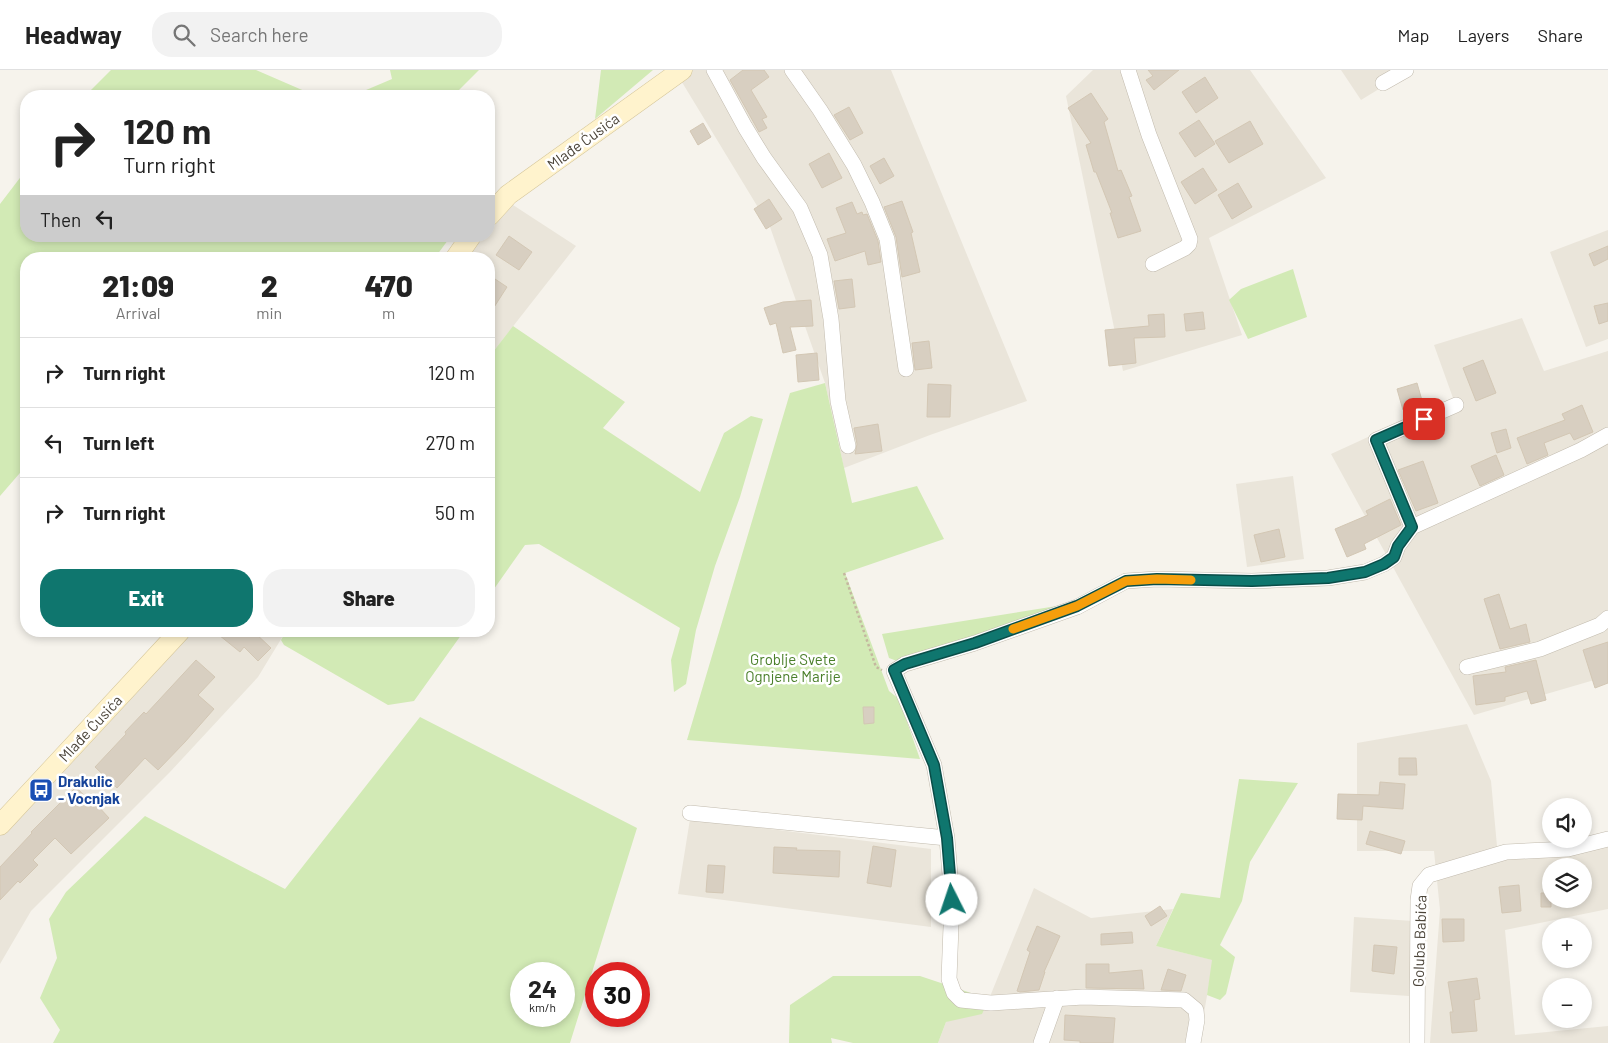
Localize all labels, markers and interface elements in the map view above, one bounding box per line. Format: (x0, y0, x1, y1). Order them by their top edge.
search box (152, 12, 502, 57)
text: Headway (25, 20, 122, 49)
icon: search (170, 21, 198, 49)
text: Search here (210, 23, 309, 46)
text: Map (1397, 24, 1429, 46)
text: Layers (1457, 24, 1510, 46)
text: Share (1538, 24, 1583, 46)
text: 120 m (123, 109, 211, 151)
street label: Mlađe Ćusića (543, 109, 623, 173)
icon: right (40, 110, 105, 175)
text: Turn right (123, 151, 216, 177)
icon: left (91, 205, 119, 233)
text: Then (40, 208, 81, 231)
text: 21:09 (102, 267, 174, 303)
text: 2 (261, 267, 278, 303)
text: 470 (364, 267, 413, 303)
text: Arrival (116, 303, 161, 322)
text: min (256, 303, 282, 322)
text: m (382, 303, 395, 322)
icon: right (40, 359, 68, 387)
text: Turn right (83, 361, 165, 384)
text: 120 m (428, 361, 475, 384)
pin (1403, 398, 1445, 440)
icon: arrive (1410, 405, 1438, 433)
icon: left (40, 429, 68, 457)
text: Turn left (83, 431, 154, 454)
text: 270 m (426, 431, 475, 454)
icon: right (40, 499, 68, 527)
text: Turn right (83, 501, 165, 524)
text: 50 m (435, 501, 475, 524)
button: Exit (40, 569, 253, 627)
button: Share (263, 569, 475, 627)
park label: Groblje Svete Ognjene Marije (745, 650, 841, 685)
street label: Mlađe Ćusića (55, 691, 125, 765)
place label: Drakulic - Vocnjak (58, 772, 120, 807)
bus stop icon: Drakulic - Vocnjak (28, 777, 54, 803)
map controls (1542, 798, 1592, 1028)
button: sound (1542, 798, 1592, 848)
button: layers (1542, 858, 1592, 908)
position arrow (925, 873, 977, 925)
street label: Goluba Babića (1408, 895, 1430, 987)
button: + (1542, 918, 1592, 968)
speed limit sign: 30 (585, 962, 650, 1027)
text: 24 (528, 973, 557, 1003)
button: − (1542, 978, 1592, 1028)
text: km/h (529, 1000, 556, 1014)

